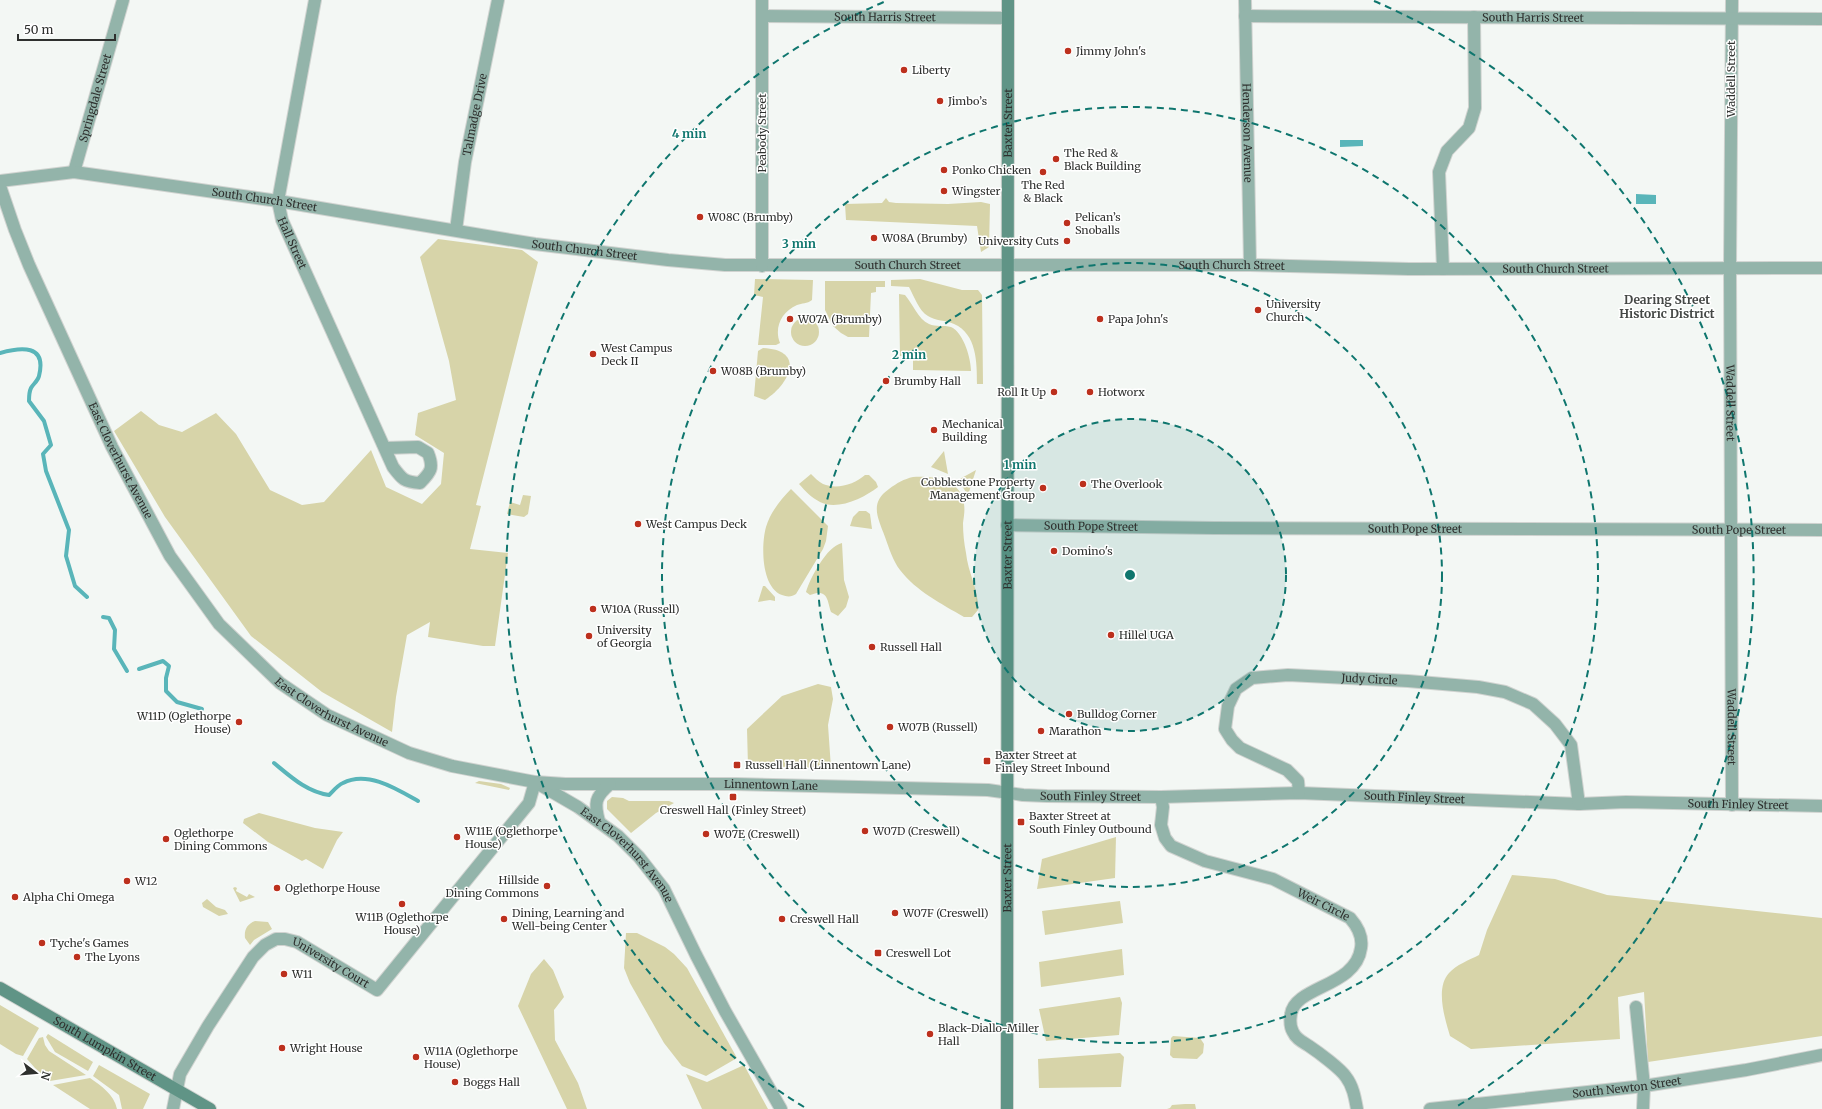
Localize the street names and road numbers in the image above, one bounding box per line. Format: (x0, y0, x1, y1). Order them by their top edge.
street label: South Harris Street (834, 10, 937, 24)
street label: South Harris Street (1482, 10, 1585, 25)
street label: Waddell Street (1724, 40, 1738, 118)
street label: Springdale Street (76, 51, 115, 144)
street label: Talmadge Drive (459, 72, 490, 157)
street label: Henderson Avenue (1240, 83, 1255, 183)
street label: Baxter Street (1001, 88, 1015, 158)
street label: Peabody Street (755, 93, 769, 173)
street label: South Church Street (211, 185, 319, 215)
street label: Hall Street (275, 215, 310, 272)
street label: South Church Street (530, 237, 639, 263)
street label: South Church Street (854, 258, 962, 272)
street label: South Church Street (1178, 258, 1286, 273)
street label: South Church Street (1502, 262, 1610, 276)
street label: Waddell Street (1723, 364, 1738, 442)
street label: East Cloverhurst Avenue (85, 400, 156, 521)
street label: South Pope Street (1044, 519, 1139, 534)
street label: Baxter Street (1000, 520, 1015, 590)
street label: South Pope Street (1368, 522, 1463, 536)
street label: South Pope Street (1692, 523, 1787, 537)
street label: Judy Circle (1340, 671, 1398, 687)
street label: East Cloverhurst Avenue (272, 675, 391, 750)
street label: Waddell Street (1725, 688, 1739, 766)
street label: Linnentown Lane (724, 777, 818, 793)
street label: South Finley Street (1040, 789, 1142, 804)
street label: South Finley Street (1364, 789, 1466, 807)
street label: South Finley Street (1687, 796, 1790, 812)
street label: East Cloverhurst Avenue (578, 804, 676, 905)
street label: Baxter Street (1000, 843, 1014, 913)
street label: Weir Circle (1294, 885, 1352, 924)
street label: University Court (291, 934, 372, 991)
street label: South Lumpkin Street (51, 1013, 160, 1084)
street label: South Newton Street (1572, 1073, 1683, 1101)

